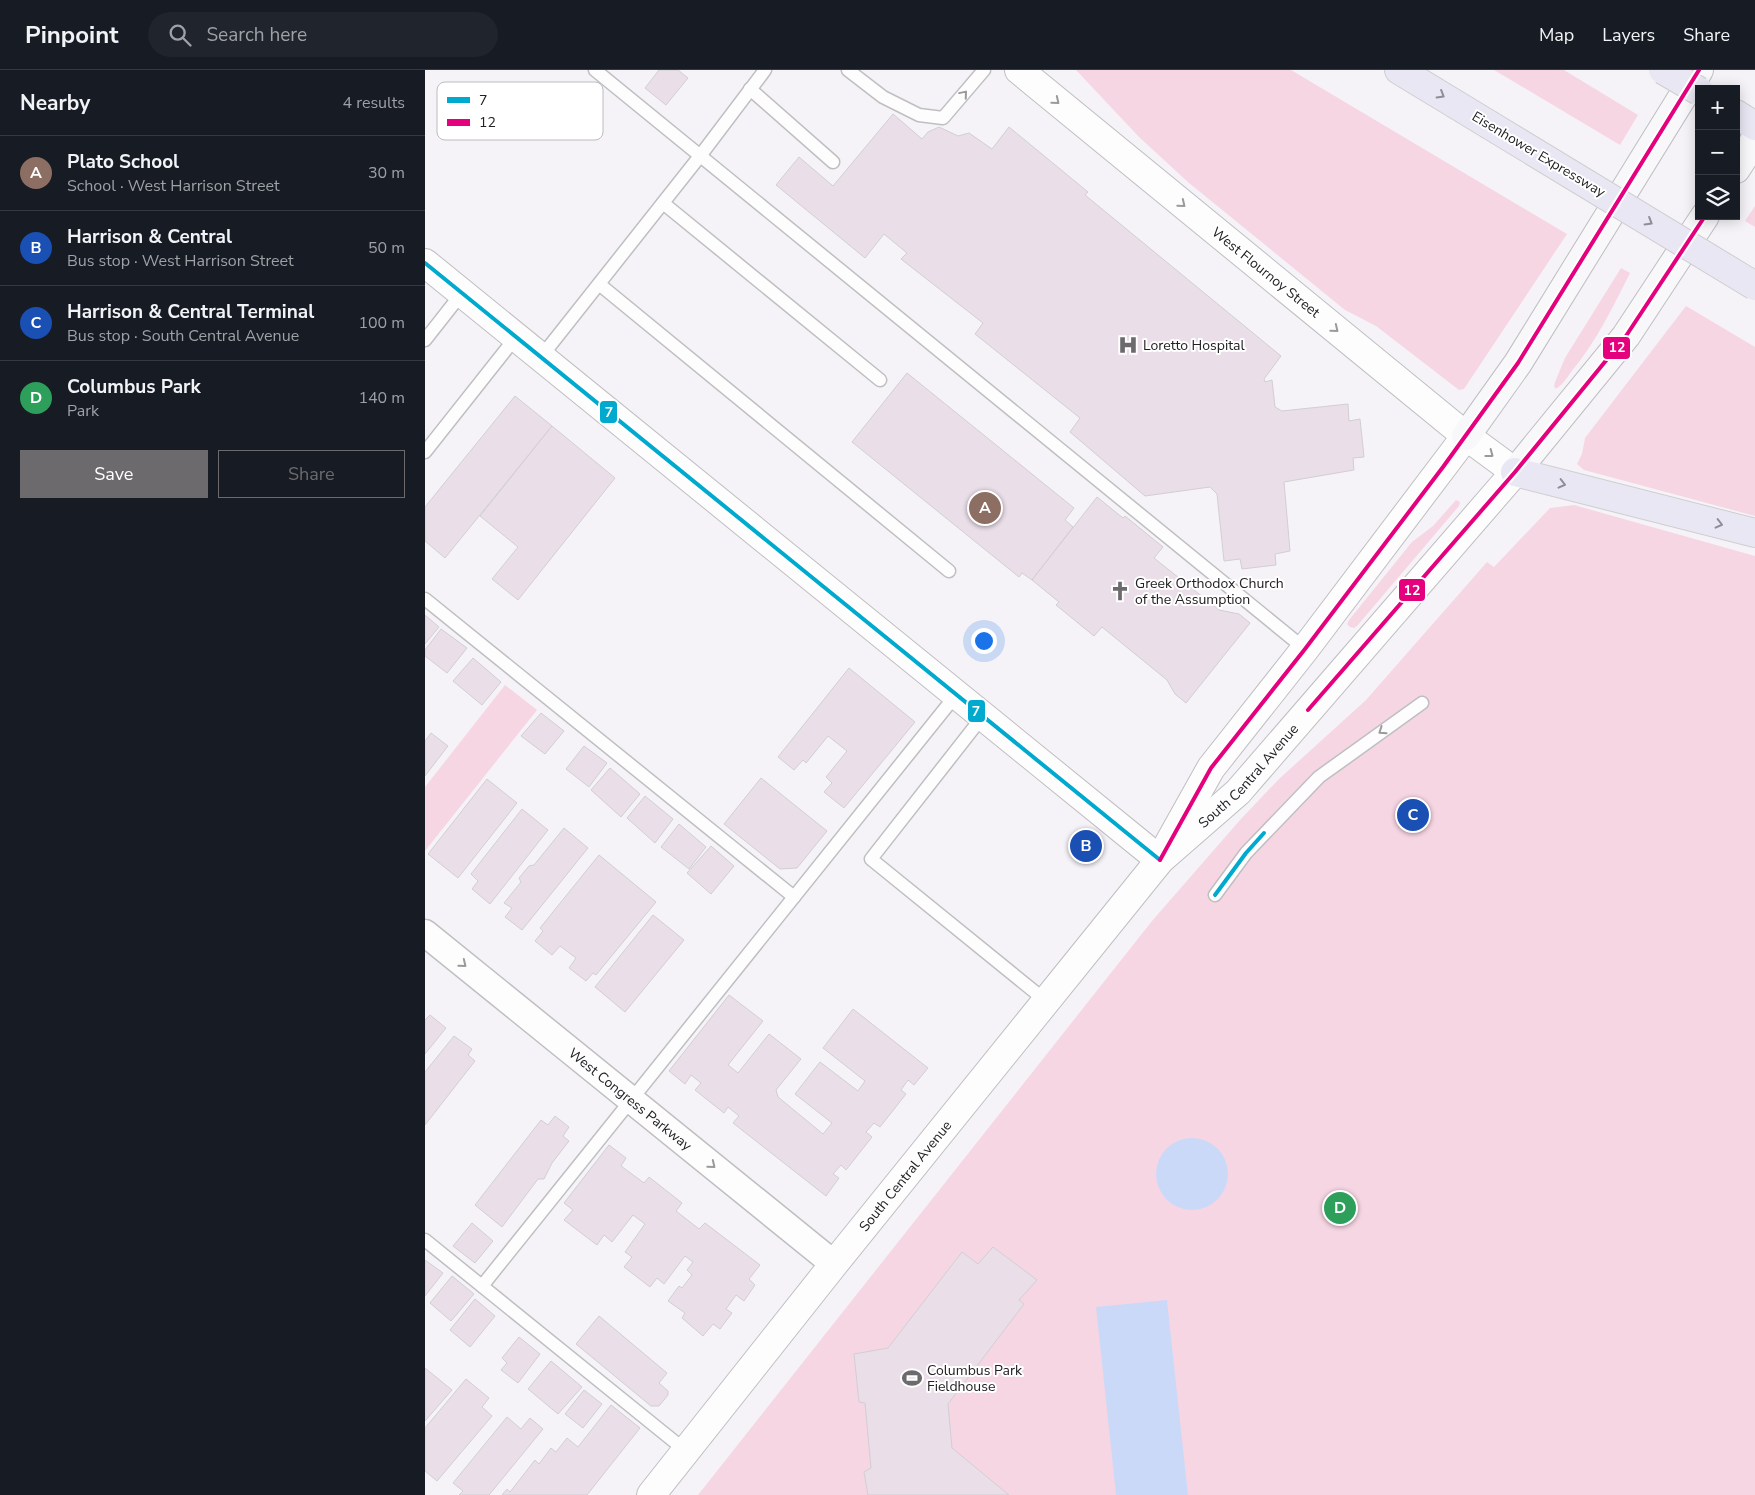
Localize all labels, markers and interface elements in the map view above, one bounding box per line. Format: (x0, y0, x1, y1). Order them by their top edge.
search box (148, 12, 498, 57)
text: Pinpoint (25, 19, 118, 51)
icon: search (166, 21, 194, 49)
text: Search here (206, 22, 307, 48)
text: Map (1539, 23, 1574, 47)
text: Layers (1602, 23, 1655, 47)
text: Share (1683, 23, 1730, 47)
legend (437, 82, 603, 140)
map controls (1695, 85, 1740, 220)
button: + (1695, 85, 1740, 130)
text: Nearby (20, 89, 90, 117)
one-way arrow (1435, 89, 1444, 99)
text: 7 (479, 91, 487, 110)
one-way arrow (958, 91, 966, 100)
text: 4 results (343, 92, 405, 114)
one-way arrow (1051, 95, 1060, 104)
street label: Eisenhower Expressway (1469, 107, 1610, 202)
text: 12 (479, 113, 496, 132)
button: − (1695, 130, 1740, 175)
text: Plato School (67, 149, 179, 175)
text: A (30, 162, 42, 184)
text: 30 m (368, 162, 405, 184)
text: School · West Harrison Street (67, 175, 280, 197)
button: layers (1695, 175, 1740, 220)
one-way arrow (1176, 199, 1185, 207)
one-way arrow (1644, 215, 1653, 225)
street label: West Flournoy Street (1208, 223, 1324, 322)
text: Harrison & Central (67, 224, 232, 250)
text: B (30, 237, 42, 259)
text: 50 m (368, 237, 405, 259)
text: Bus stop · West Harrison Street (67, 250, 294, 272)
text: Harrison & Central Terminal (67, 299, 314, 325)
text: C (31, 312, 41, 334)
text: 100 m (358, 312, 405, 334)
one-way arrow (1329, 324, 1338, 332)
text: Bus stop · South Central Avenue (67, 325, 299, 347)
hospital icon: Loretto Hospital (1117, 334, 1139, 356)
place label: Loretto Hospital (1143, 336, 1246, 355)
line badge: 12 (1602, 336, 1631, 360)
text: 12 (1609, 338, 1625, 357)
text: Columbus Park (67, 374, 201, 400)
text: D (30, 387, 42, 409)
text: 140 m (358, 387, 405, 409)
text: Park (67, 400, 99, 422)
line badge: 7 (599, 400, 618, 424)
text: 7 (605, 403, 613, 422)
one-way arrow (1484, 448, 1494, 457)
button: Save (20, 450, 208, 498)
button: Share (218, 450, 405, 498)
one-way arrow (1557, 478, 1566, 489)
pin: A (969, 489, 1001, 527)
one-way arrow (1715, 518, 1723, 528)
place label: Greek Orthodox Church of the Assumption (1135, 574, 1284, 609)
line badge: 12 (1398, 578, 1426, 602)
church icon: Greek Orthodox Church of the Assumption (1109, 580, 1131, 602)
text: 12 (1404, 581, 1420, 600)
your location (971, 628, 997, 654)
line badge: 7 (967, 699, 986, 723)
text: 7 (972, 702, 980, 721)
street label: South Central Avenue (1194, 720, 1303, 833)
one-way arrow (1378, 725, 1388, 734)
pin: C (1397, 796, 1429, 834)
pin: B (1070, 827, 1102, 865)
one-way arrow (457, 958, 466, 966)
street label: West Congress Parkway (564, 1044, 696, 1156)
street label: South Central Avenue (855, 1117, 956, 1236)
one-way arrow (706, 1160, 715, 1169)
pin: D (1324, 1189, 1356, 1227)
place label: Columbus Park Fieldhouse (927, 1361, 1023, 1396)
sports icon: Columbus Park Fieldhouse (901, 1367, 923, 1389)

